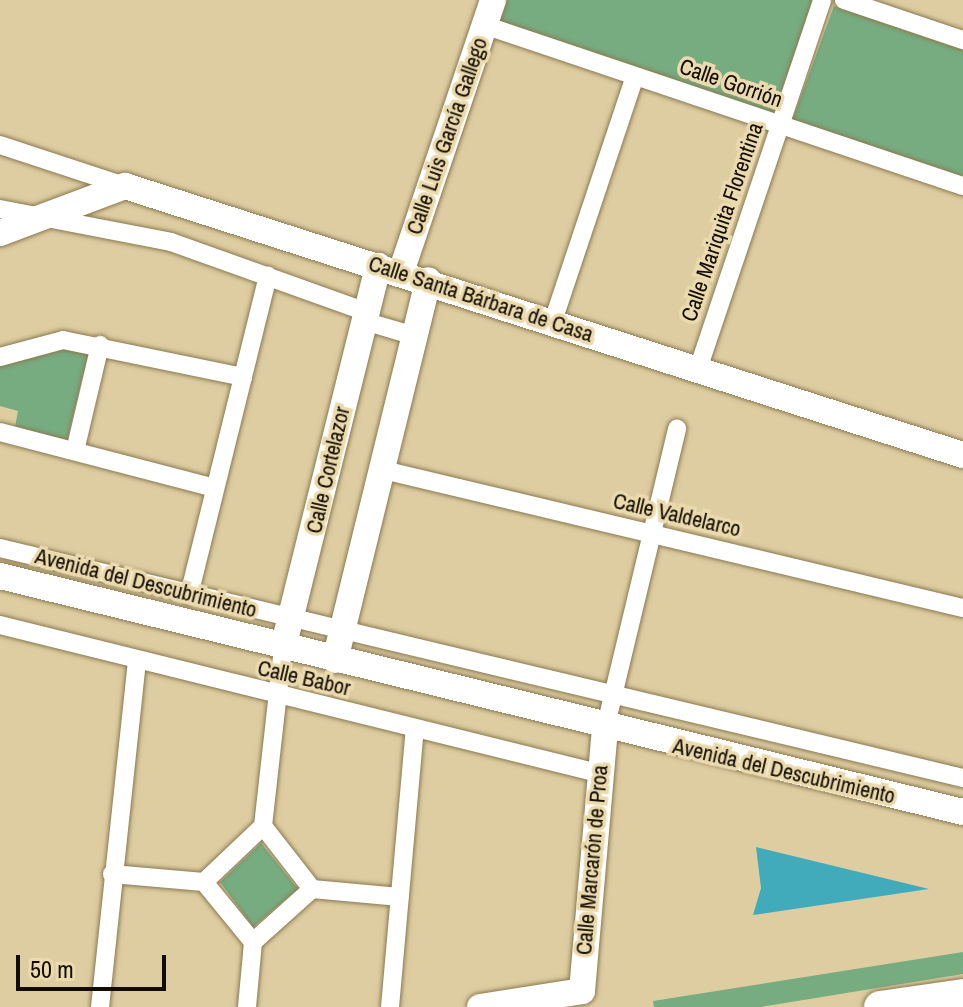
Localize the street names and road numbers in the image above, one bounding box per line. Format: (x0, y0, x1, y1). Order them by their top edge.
street label: Calle Luis García Gallego (401, 34, 493, 238)
street label: Calle Gorrión (676, 53, 786, 113)
street label: Calle Mariquita Florentina (676, 119, 768, 325)
street label: Calle Santa Bárbara de Casa (365, 250, 597, 348)
street label: Calle Cortelazor (301, 404, 355, 536)
street label: Calle Valdelarco (611, 488, 743, 542)
street label: Avenida del Descubrimiento (33, 543, 259, 623)
street label: Calle Babor (255, 655, 353, 701)
street label: Avenida del Descubrimiento (670, 733, 898, 809)
street label: Calle Marcarón de Proa (571, 764, 613, 956)

